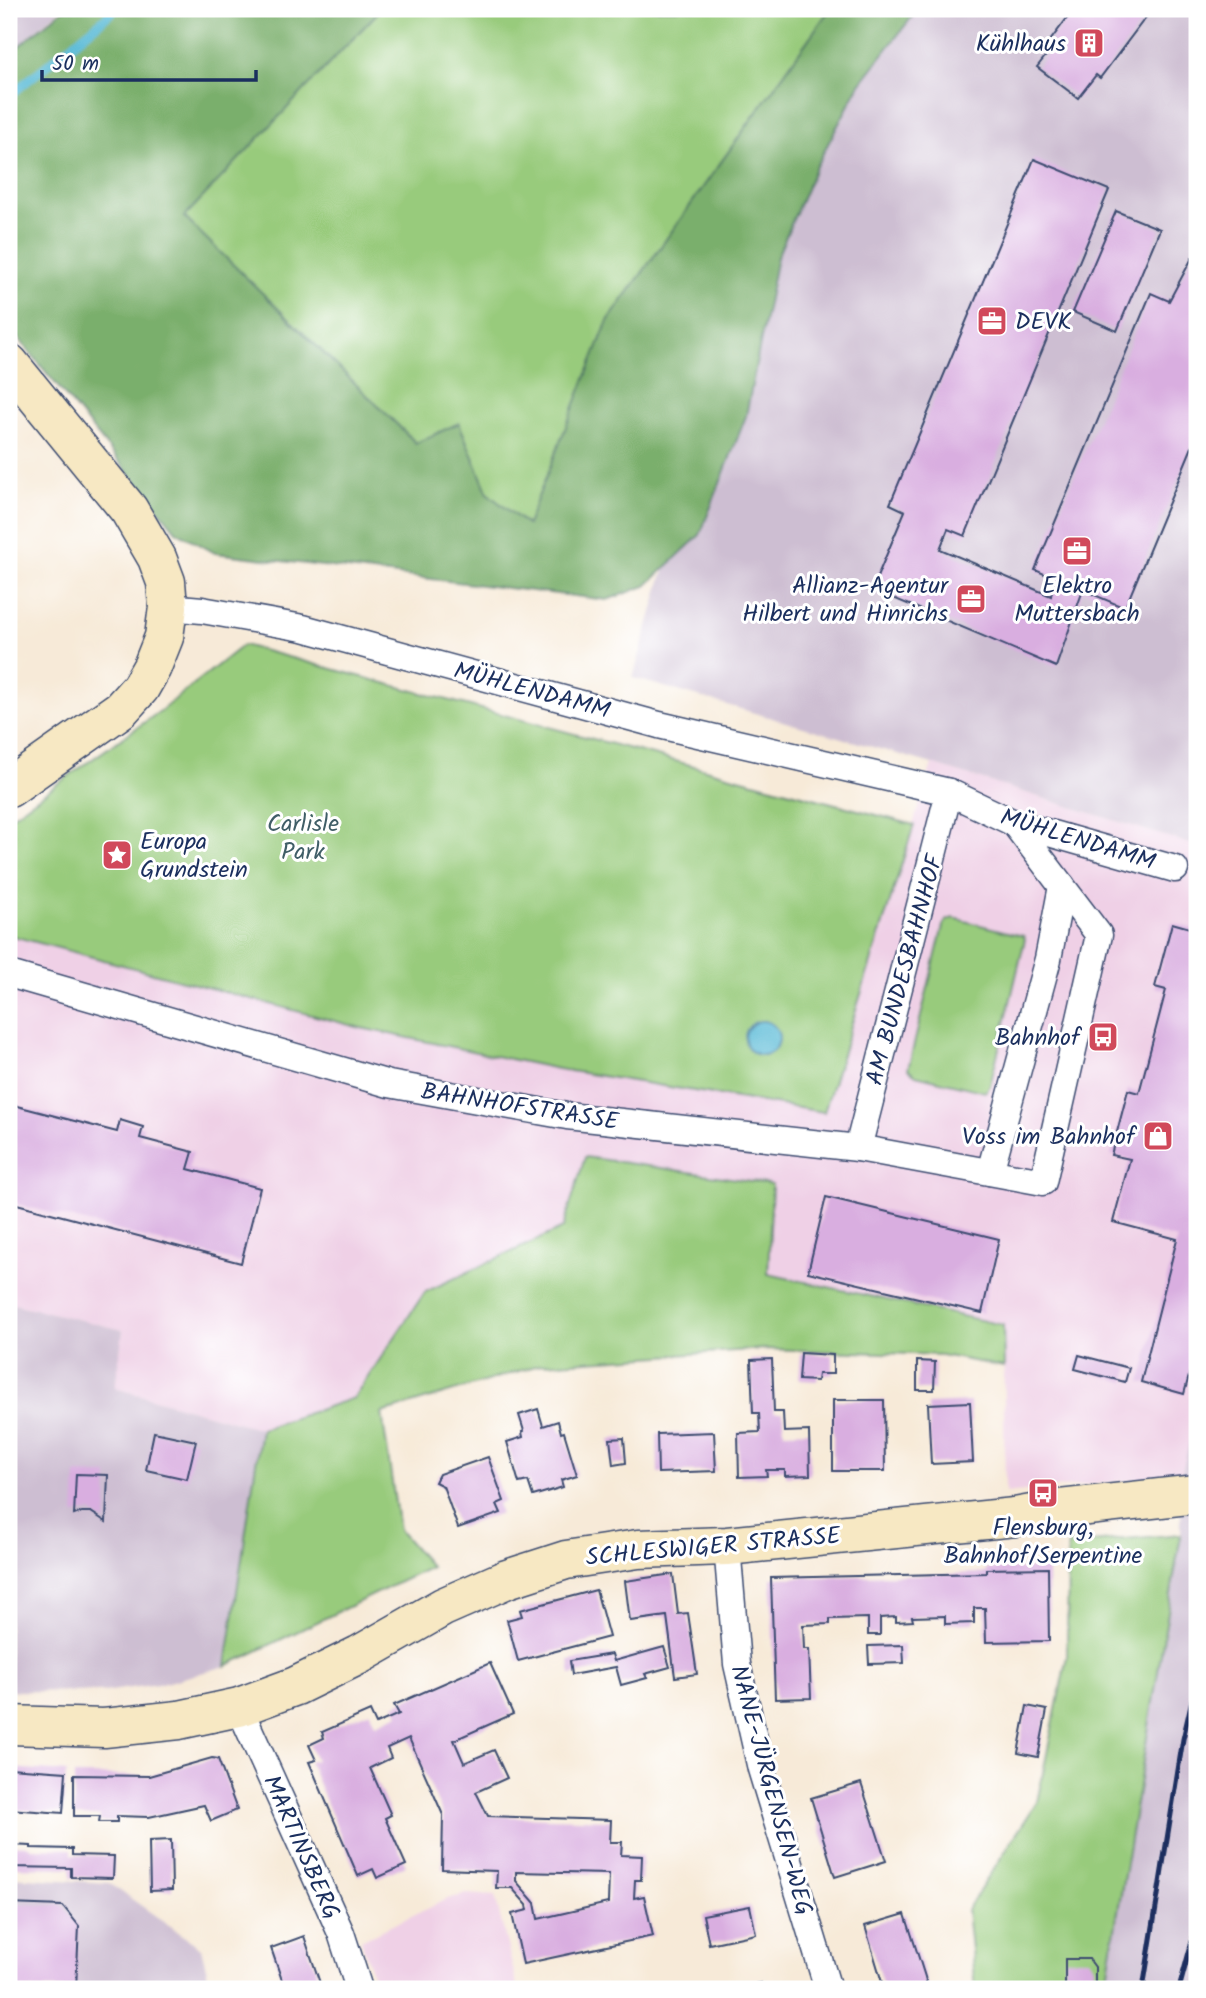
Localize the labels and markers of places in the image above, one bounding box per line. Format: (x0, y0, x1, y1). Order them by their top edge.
place label: Kühlhaus (976, 25, 1066, 64)
building icon: Kühlhaus (1072, 26, 1106, 60)
place label: DEVK (1015, 303, 1072, 342)
office icon: DEVK (975, 304, 1009, 338)
office icon: Elektro Muttersbach (1060, 534, 1094, 568)
place label: Allianz-Agentur Hilbert und Hinrichs (742, 567, 950, 634)
place label: Elektro Muttersbach (1014, 567, 1140, 634)
office icon: Allianz-Agentur Hilbert und Hinrichs (954, 582, 988, 616)
place label: Europa Grundstein (140, 823, 248, 890)
place icon: Europa Grundstein (100, 838, 134, 872)
place label: Bahnhof (995, 1019, 1083, 1058)
bus stop icon: Bahnhof (1086, 1020, 1120, 1054)
place label: Voss im Bahnhof (962, 1118, 1138, 1157)
shop icon: Voss im Bahnhof (1141, 1119, 1175, 1153)
bus stop icon: Flensburg, Bahnhof/Serpentine (1026, 1476, 1060, 1510)
place label: Flensburg, Bahnhof/Serpentine (944, 1509, 1142, 1576)

